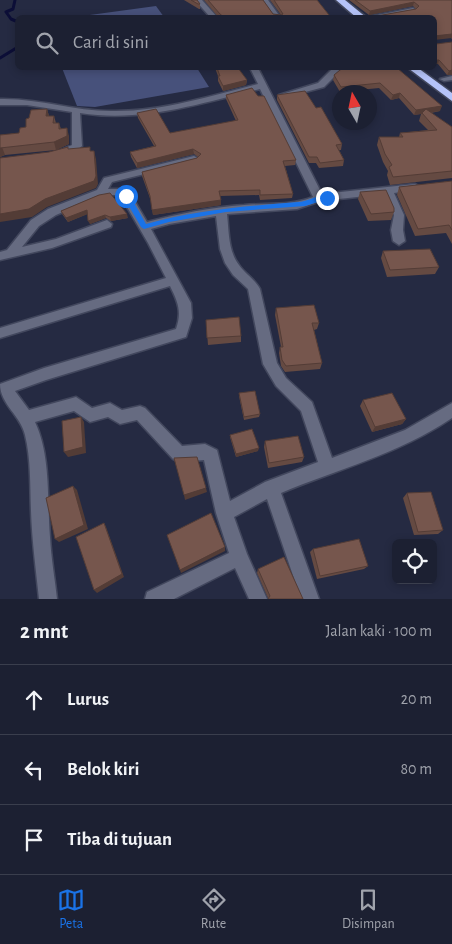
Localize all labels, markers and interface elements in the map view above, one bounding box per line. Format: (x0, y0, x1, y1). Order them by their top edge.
search box (15, 15, 437, 70)
icon: search (33, 29, 61, 57)
text: Cari di sini (73, 33, 149, 52)
north arrow (332, 85, 377, 130)
route start (115, 185, 138, 208)
route end (316, 187, 339, 210)
map controls (392, 539, 437, 584)
button: locate (392, 539, 437, 584)
text: 2 mnt (20, 621, 68, 642)
text: Jalan kaki · 100 m (326, 623, 432, 639)
icon: ahead (20, 686, 48, 714)
text: Lurus (67, 690, 109, 709)
text: 20 m (401, 691, 432, 707)
icon: left (20, 756, 48, 784)
text: Belok kiri (67, 760, 139, 779)
text: 80 m (401, 761, 432, 777)
icon: arrive (20, 826, 48, 854)
text: Tiba di tujuan (67, 830, 172, 849)
tab: Peta (57, 886, 85, 933)
tab: Rute (200, 886, 228, 933)
tab: Disimpan (342, 886, 395, 933)

